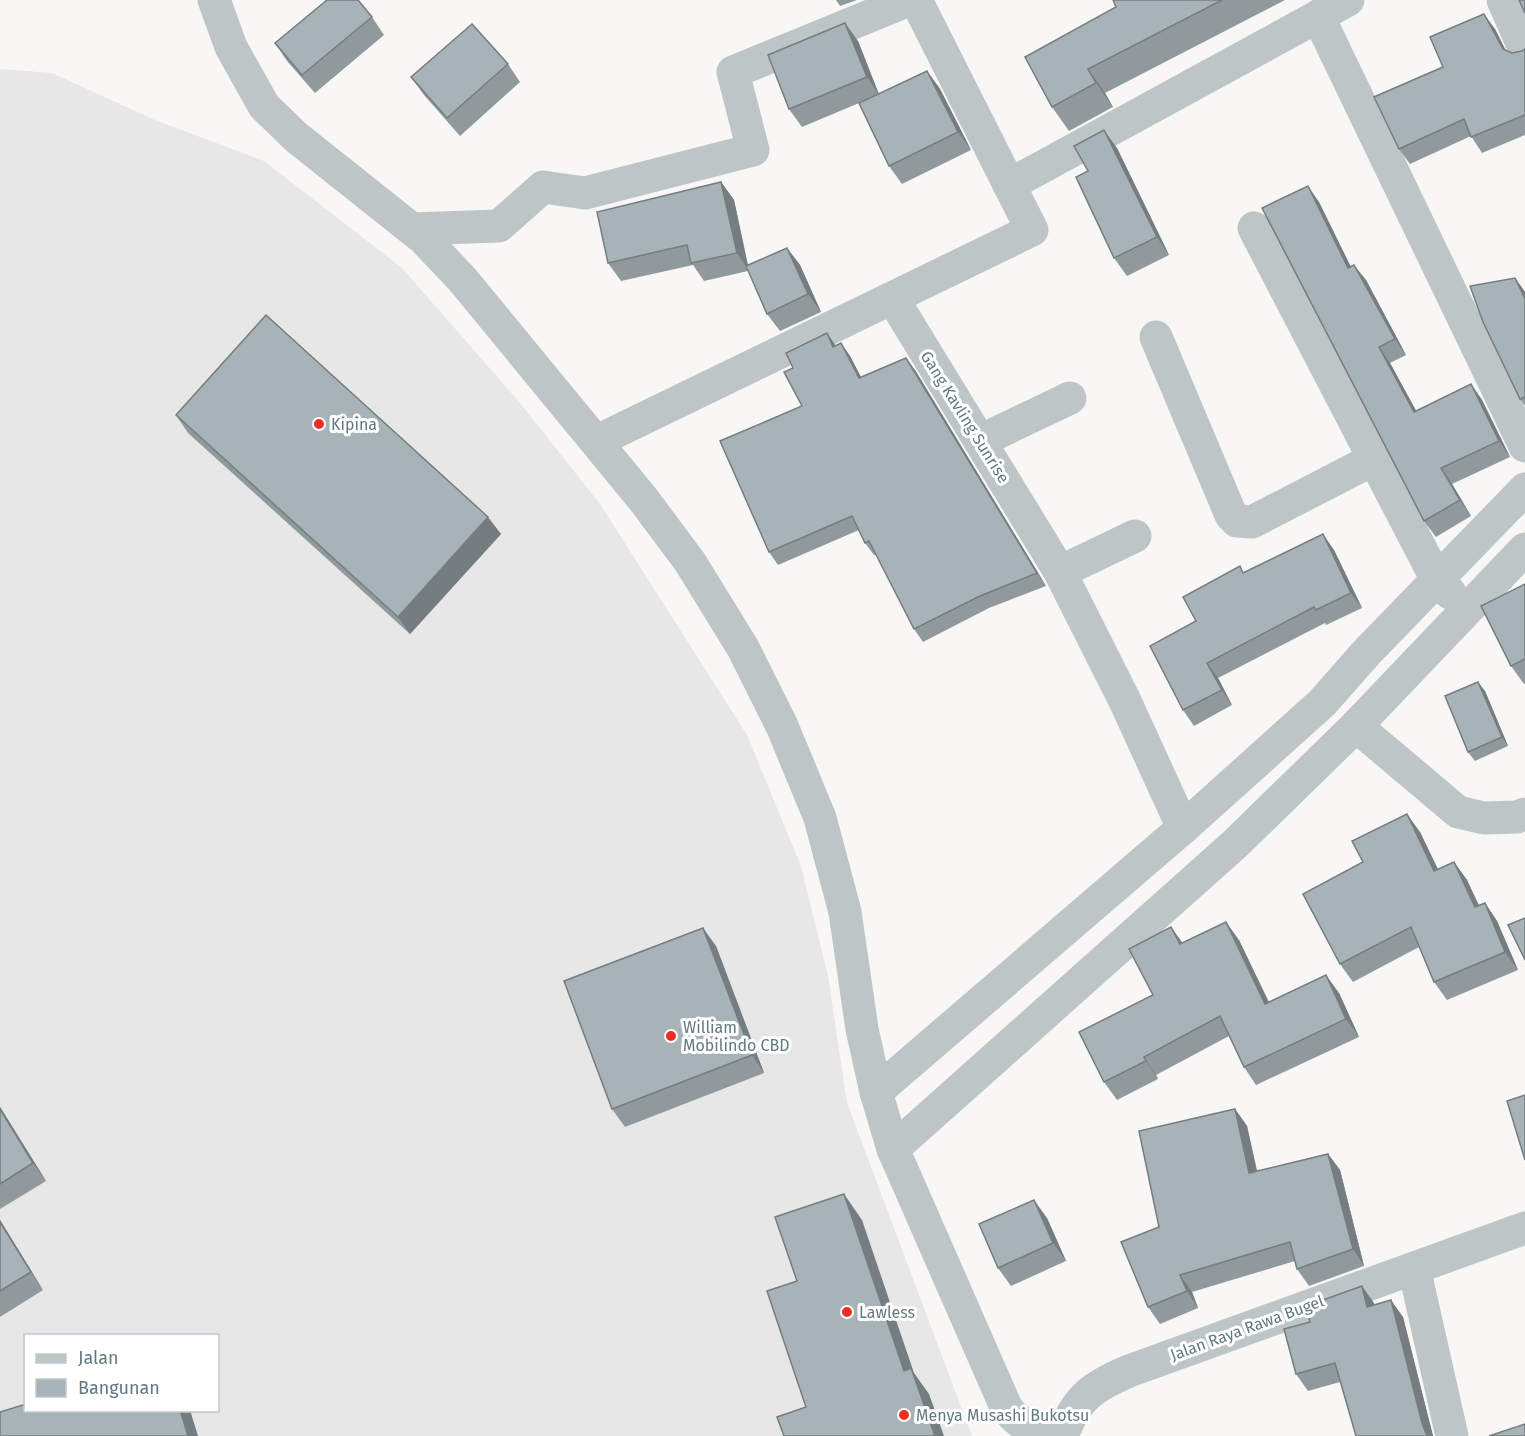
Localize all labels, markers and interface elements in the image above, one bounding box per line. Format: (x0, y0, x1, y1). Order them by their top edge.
street label: Gang Kavling Sunrise (917, 348, 1013, 486)
place label: Kipina (331, 415, 377, 434)
marker: Kipina (312, 417, 326, 431)
place label: William Mobilindo CBD (683, 1018, 790, 1055)
marker: William Mobilindo CBD (664, 1029, 678, 1043)
street label: Jalan Raya Rawa Bugel (1168, 1291, 1327, 1365)
place label: Lawless (859, 1303, 915, 1322)
marker: Lawless (840, 1305, 854, 1319)
legend (24, 1334, 219, 1412)
text: Jalan (78, 1347, 119, 1369)
text: Bangunan (78, 1377, 160, 1399)
place label: Menya Musashi Bukotsu (916, 1406, 1089, 1425)
marker: Menya Musashi Bukotsu (897, 1408, 911, 1422)

